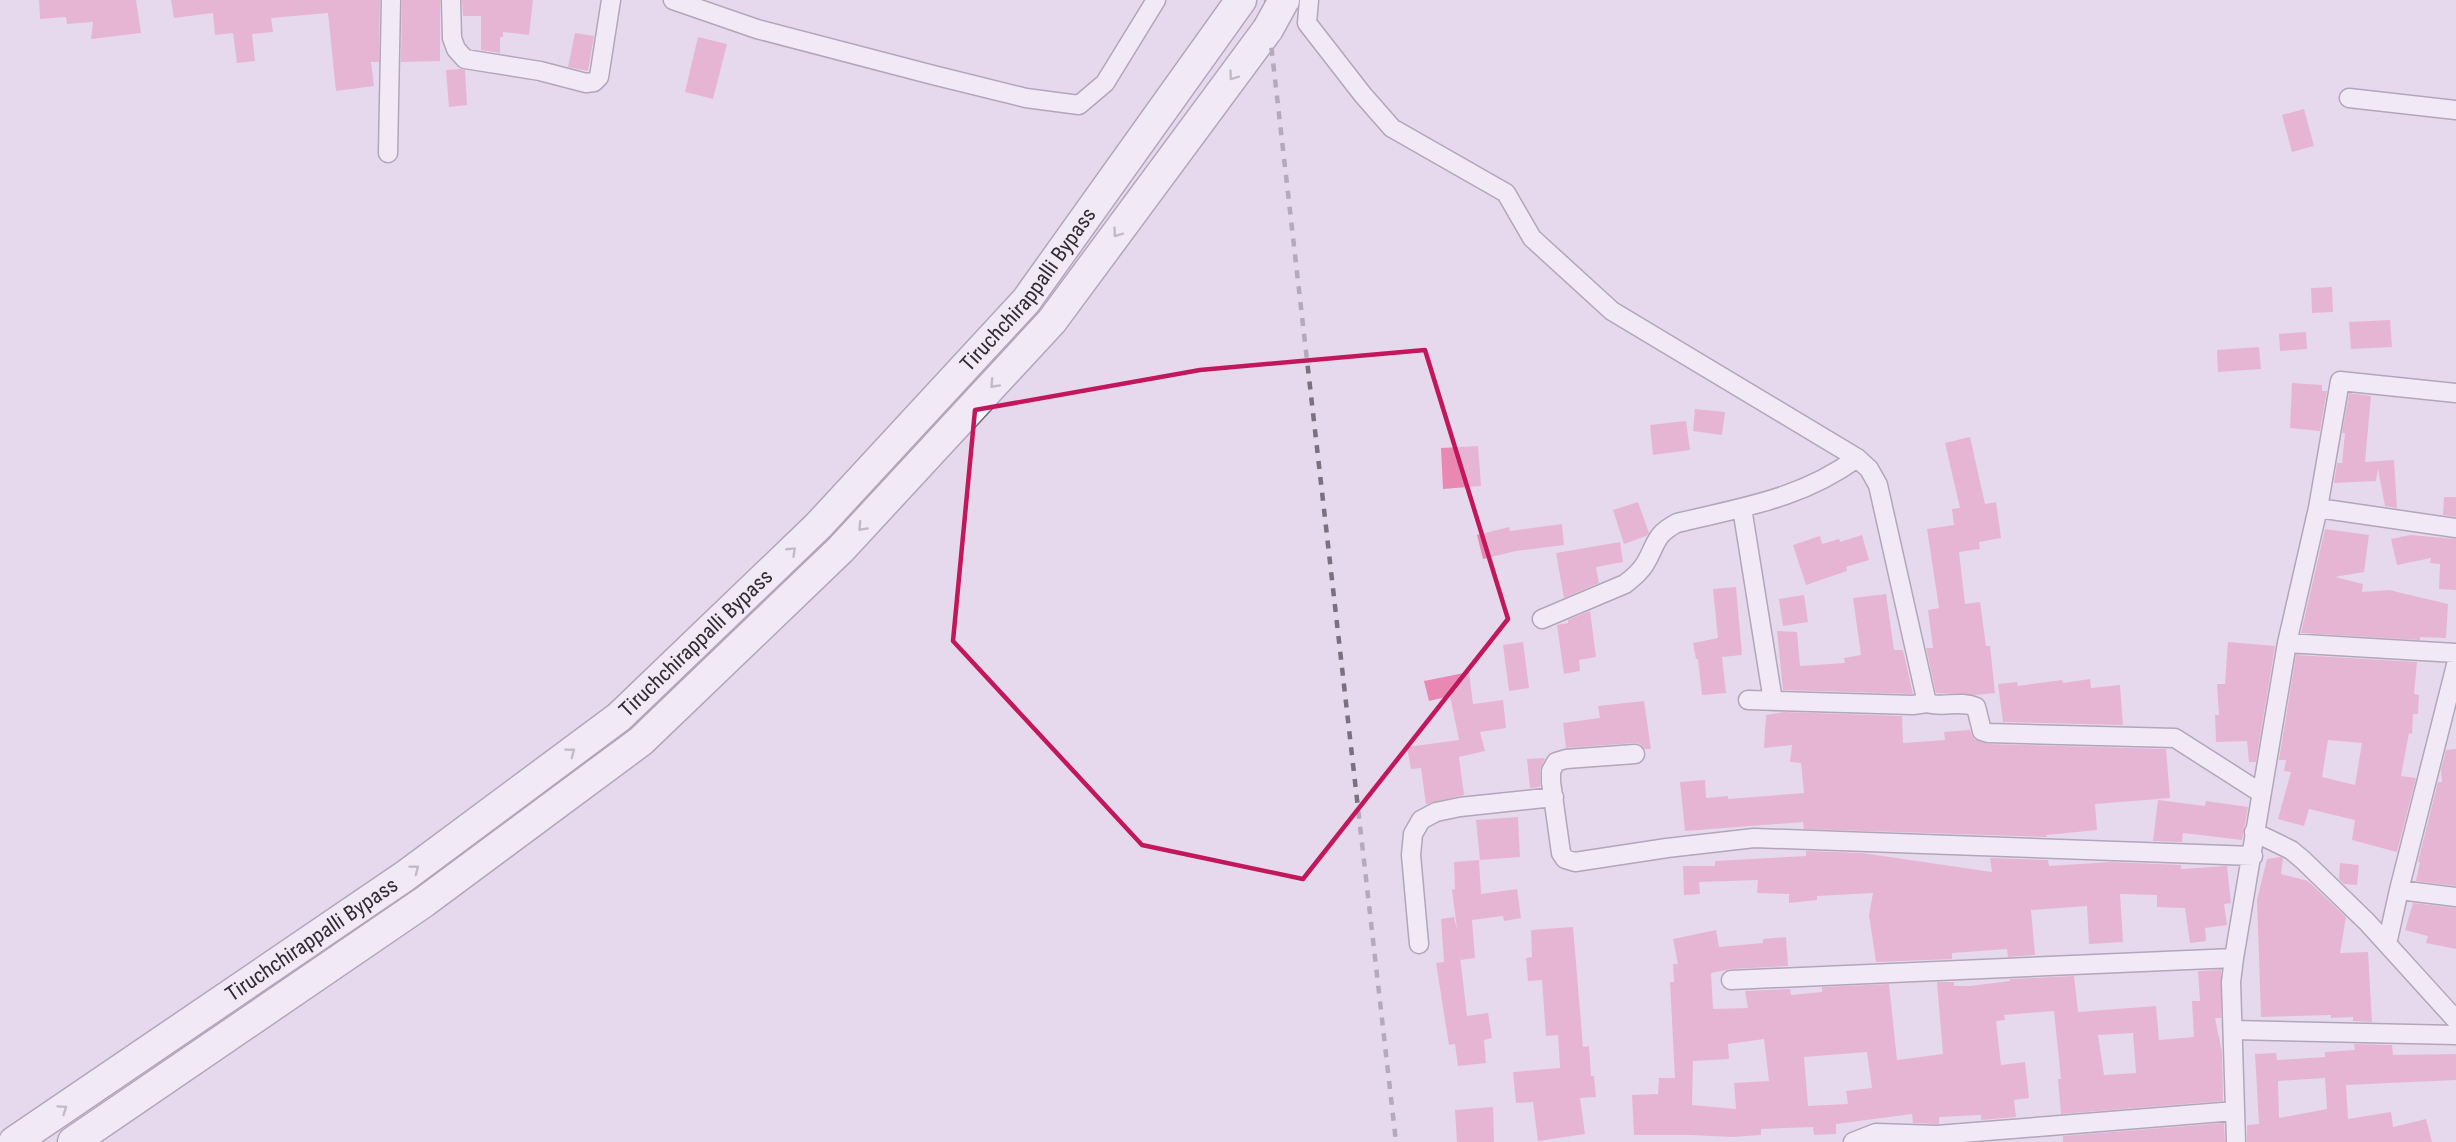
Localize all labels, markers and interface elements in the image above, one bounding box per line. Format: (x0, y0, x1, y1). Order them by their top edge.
one-way arrow (1229, 69, 1240, 80)
street label: Tiruchchirappalli Bypass (955, 203, 1101, 376)
one-way arrow (1113, 226, 1124, 237)
one-way arrow (990, 377, 1001, 387)
one-way arrow (858, 520, 869, 531)
one-way arrow (785, 547, 796, 558)
street label: Tiruchchirappalli Bypass (614, 564, 777, 722)
one-way arrow (564, 749, 575, 760)
one-way arrow (408, 865, 419, 876)
street label: Tiruchchirappalli Bypass (221, 873, 402, 1006)
one-way arrow (56, 1105, 67, 1116)

